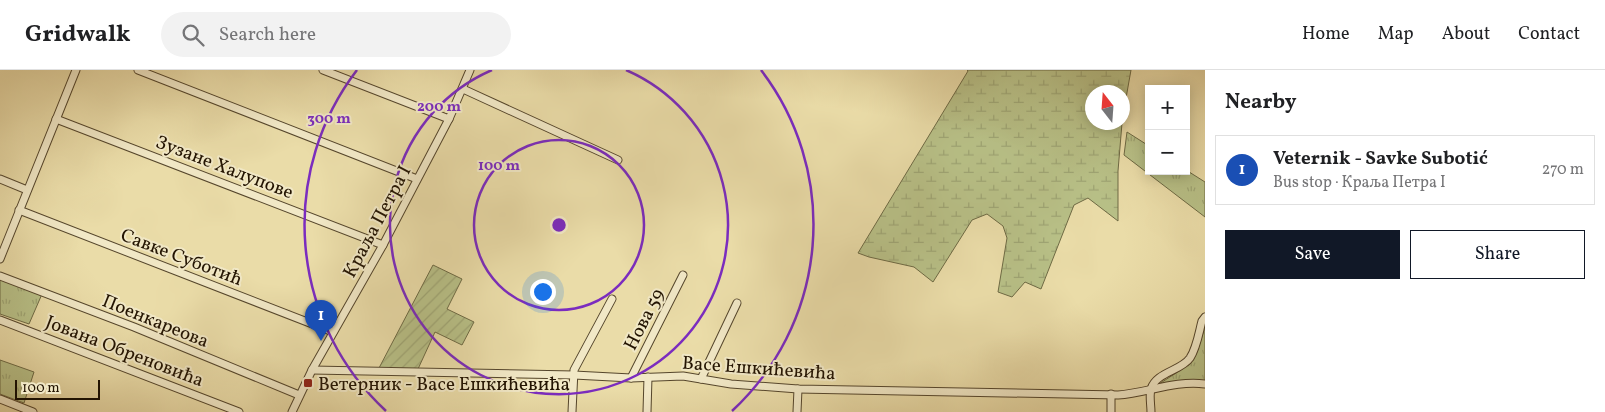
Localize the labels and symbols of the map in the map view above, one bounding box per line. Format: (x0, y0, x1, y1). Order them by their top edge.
north arrow (1085, 85, 1130, 130)
text: 200 m (417, 97, 461, 118)
text: 300 m (307, 109, 351, 130)
street label: Зузане Халупове (152, 130, 297, 206)
text: 100 m (478, 156, 521, 177)
street label: Краља Петра I (337, 161, 418, 283)
centre of rings (550, 216, 568, 234)
street label: Савке Суботић (117, 223, 246, 293)
your location (530, 279, 556, 305)
street label: Нова 59 (618, 285, 671, 355)
street label: Поенкареова (98, 289, 212, 355)
pin: 1 (305, 300, 337, 341)
street label: Јована Обреновића (41, 310, 207, 394)
street label: Васе Ешкићевића (681, 351, 836, 387)
place label: Ветерник - Васе Ешкићевића (318, 372, 570, 398)
scale bar (15, 377, 100, 400)
marker: Ветерник - Васе Ешкићевића (302, 377, 314, 389)

